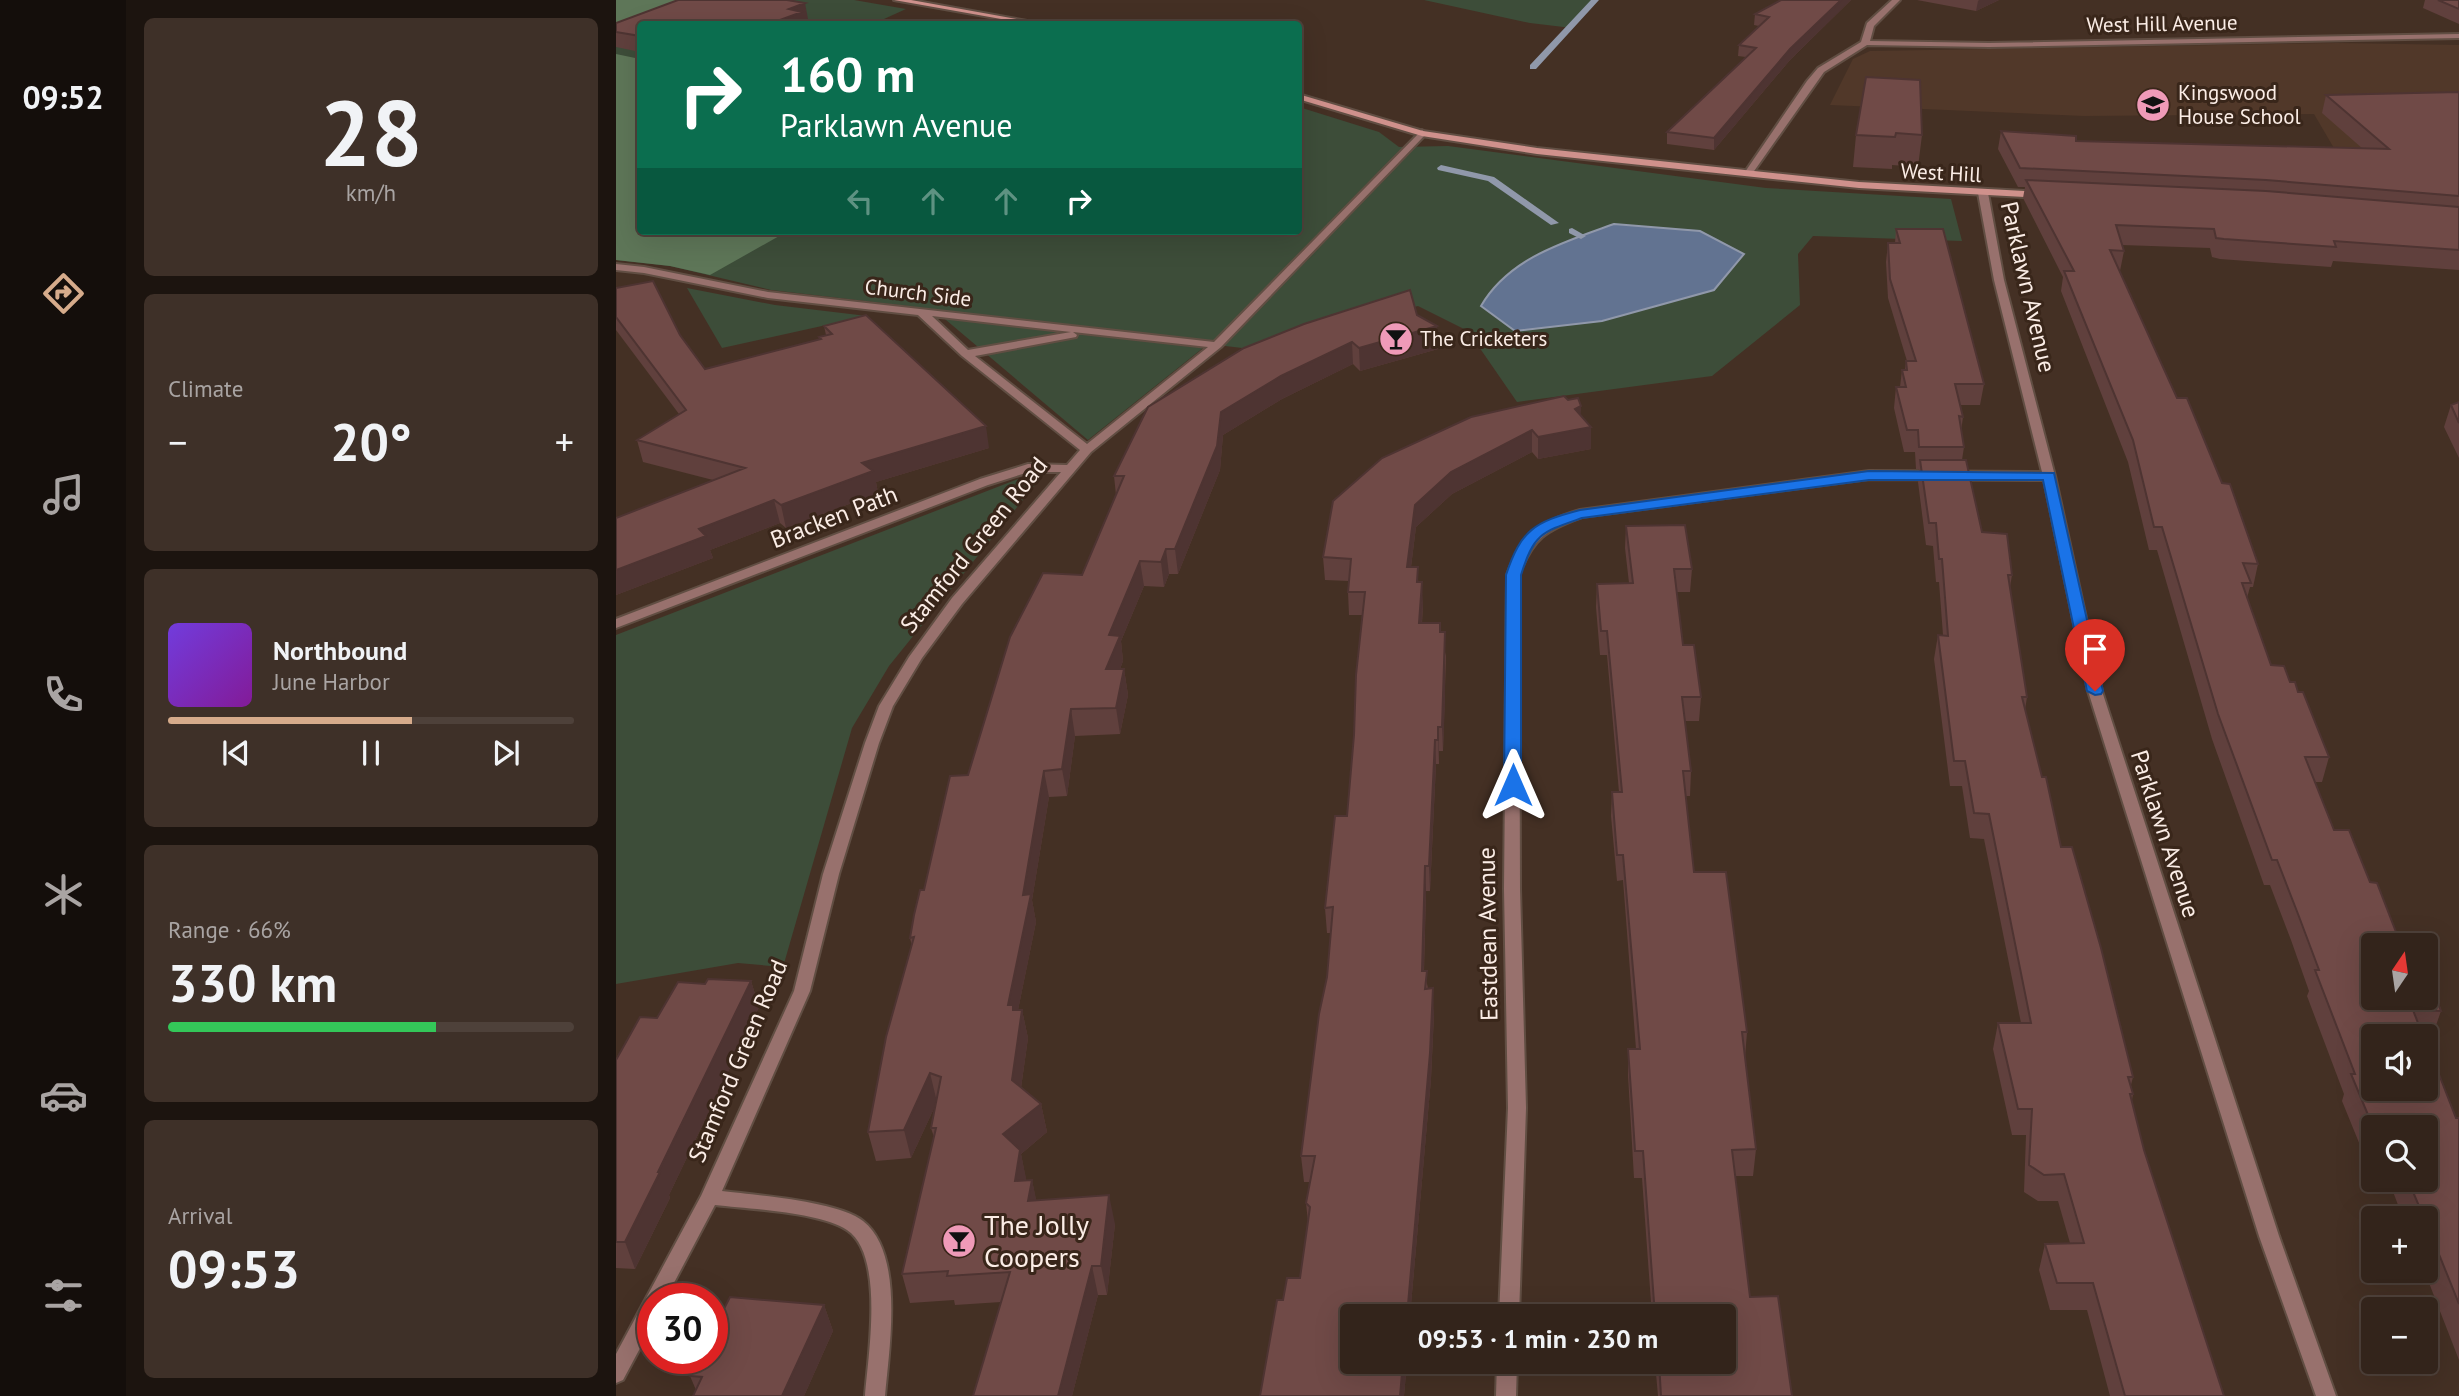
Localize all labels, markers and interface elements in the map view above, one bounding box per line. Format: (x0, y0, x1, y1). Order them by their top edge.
street label: West Hill Avenue (2086, 9, 2238, 38)
text: 160 m (780, 42, 915, 106)
icon: right (665, 49, 756, 140)
text: 28 (319, 73, 423, 191)
text: 09:52 (22, 76, 104, 118)
place label: Kingswood House School (2178, 79, 2301, 130)
school or university icon: Kingswood House School (2134, 86, 2172, 124)
text: Parklawn Avenue (780, 104, 1013, 146)
street label: West Hill (1900, 157, 1982, 188)
text: km/h (346, 178, 396, 207)
icon: left (841, 182, 879, 220)
icon: ahead (914, 182, 952, 220)
icon: ahead (987, 182, 1025, 220)
icon: right (1060, 182, 1098, 220)
street label: Parklawn Avenue (1994, 198, 2063, 375)
icon: directions (39, 269, 88, 318)
street label: Church Side (863, 273, 973, 312)
bar icon: The Cricketers (1377, 320, 1415, 358)
place label: The Cricketers (1420, 325, 1547, 352)
text: Climate (168, 374, 243, 403)
text: 20° (330, 408, 412, 475)
text: − (168, 417, 187, 466)
text: + (555, 417, 574, 466)
street label: Stamford Green Road (893, 450, 1054, 639)
icon: music (39, 470, 88, 519)
street label: Bracken Path (766, 478, 902, 555)
pin (2065, 619, 2125, 691)
icon: arrive (2076, 630, 2114, 668)
text: Northbound (273, 634, 407, 667)
text: June Harbor (273, 667, 390, 696)
icon: phone (39, 670, 88, 719)
icon: previous (217, 734, 255, 772)
icon: pause (352, 734, 390, 772)
icon: next (487, 734, 525, 772)
street label: Parklawn Avenue (2124, 746, 2207, 922)
position arrow (1476, 748, 1550, 822)
street label: Eastdean Avenue (1470, 847, 1505, 1021)
icon: climate (39, 870, 88, 919)
text: Range · 66% (168, 915, 291, 944)
north arrow (2361, 933, 2438, 1010)
map controls (2361, 933, 2438, 1374)
text: 330 km (168, 949, 337, 1016)
street label: Stamford Green Road (681, 955, 794, 1167)
button: sound (2361, 1024, 2438, 1101)
icon: car (39, 1071, 88, 1120)
button: search (2361, 1115, 2438, 1192)
text: Arrival (168, 1201, 232, 1230)
place label: The Jolly Coopers (984, 1206, 1089, 1275)
button: + (2361, 1206, 2438, 1283)
bar icon: The Jolly Coopers (940, 1222, 978, 1260)
text: 09:53 (168, 1235, 300, 1302)
icon: filters (39, 1271, 88, 1320)
speed limit sign: 30 (637, 1283, 728, 1374)
button: − (2361, 1297, 2438, 1374)
text: 09:53 · 1 min · 230 m (1418, 1322, 1658, 1355)

